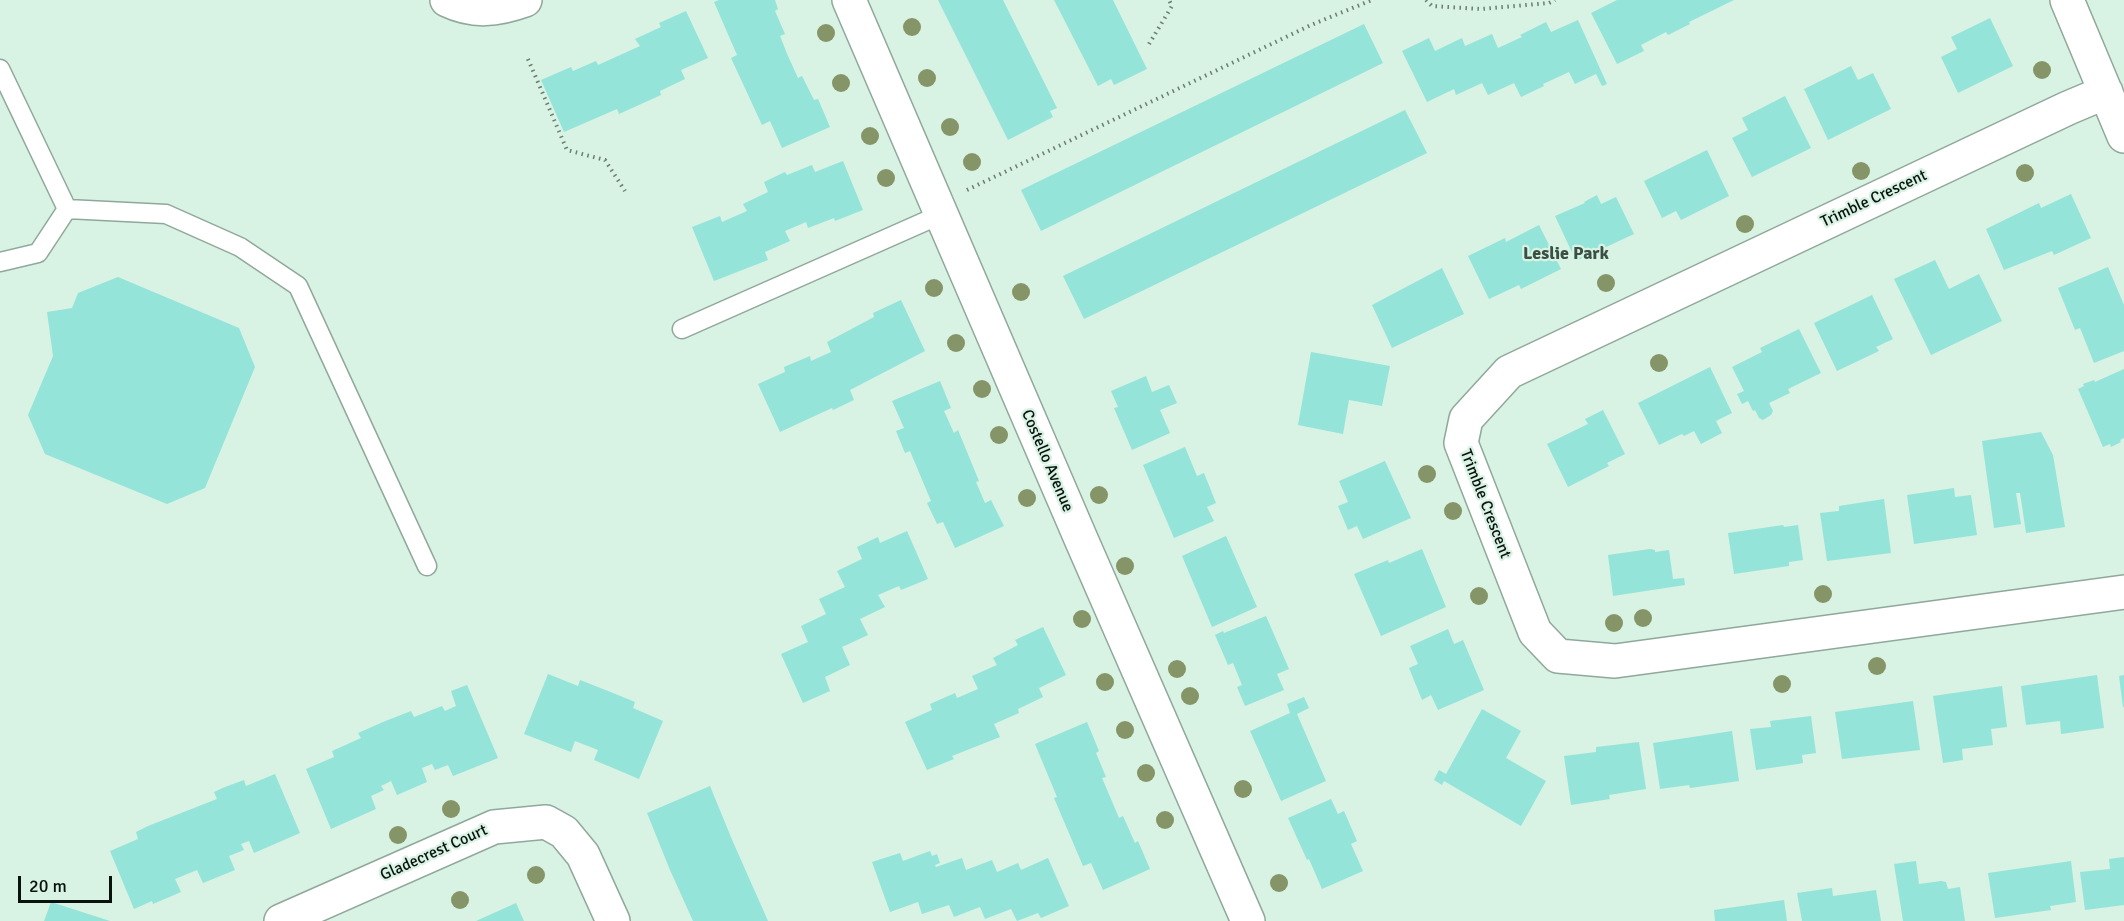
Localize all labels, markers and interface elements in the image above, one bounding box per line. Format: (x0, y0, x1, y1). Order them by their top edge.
street label: Trimble Crescent (1818, 166, 1930, 232)
district label: Leslie Park (1523, 243, 1609, 265)
street label: Costello Avenue (1017, 407, 1077, 515)
street label: Trimble Crescent (1455, 447, 1515, 561)
street label: Gladecrest Court (377, 821, 491, 885)
scale bar (21, 864, 116, 902)
text: 20 m (29, 875, 67, 897)

